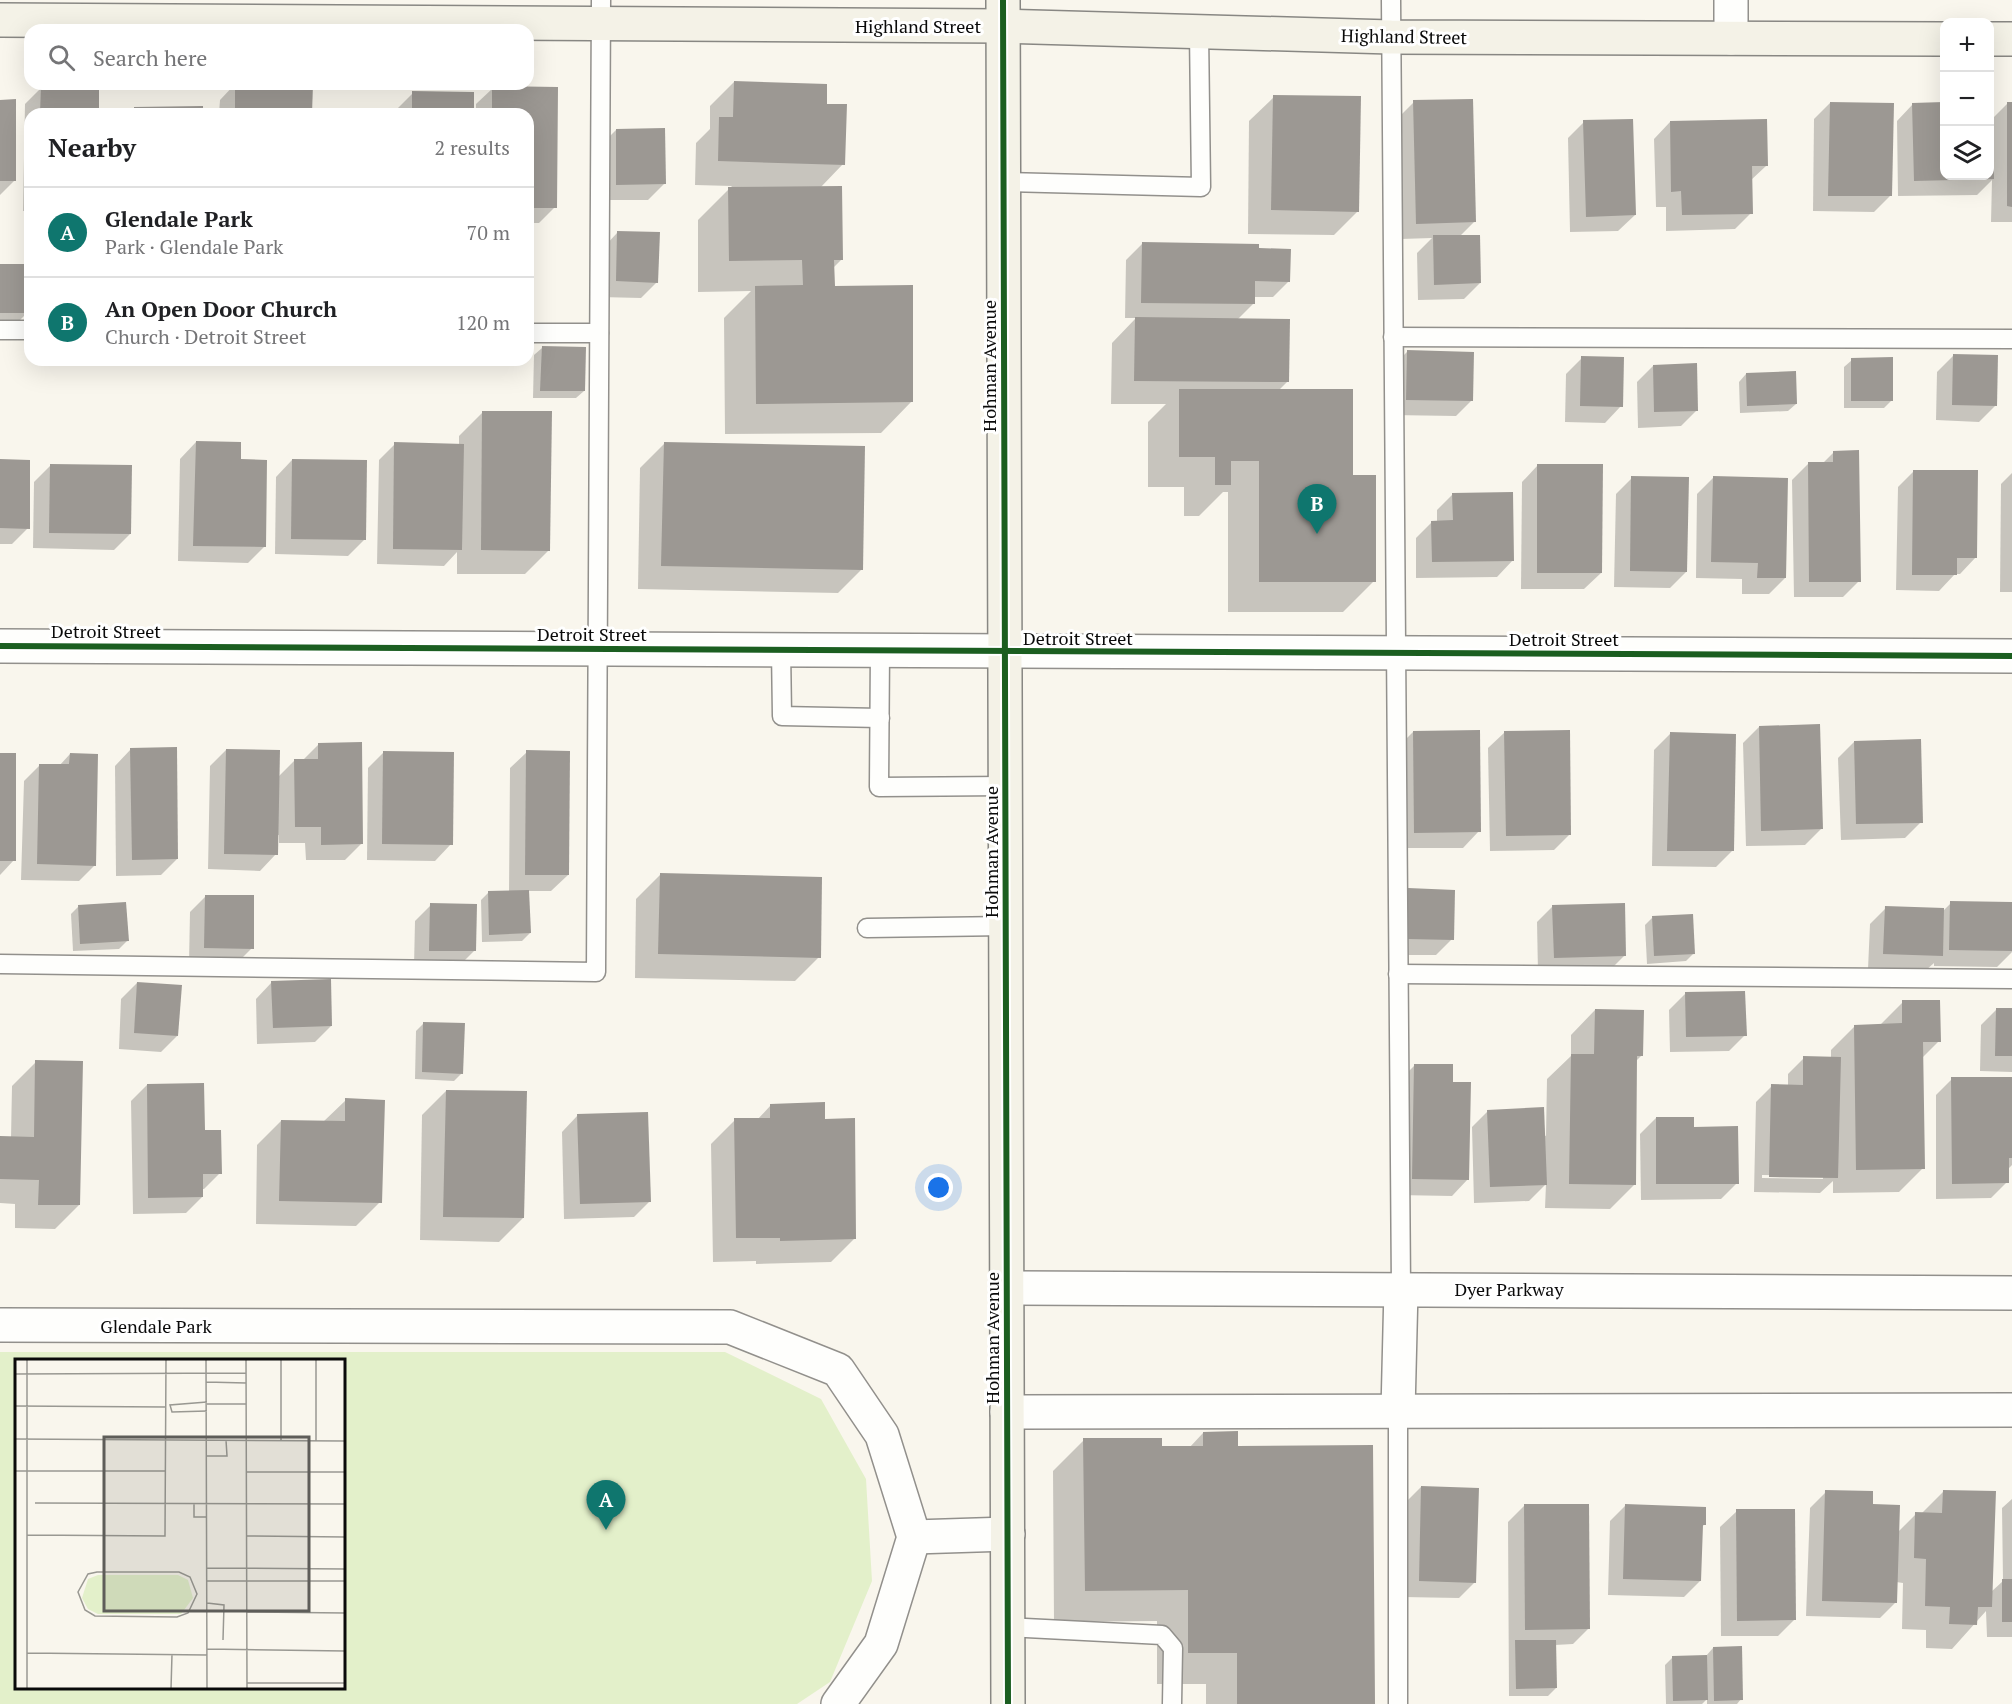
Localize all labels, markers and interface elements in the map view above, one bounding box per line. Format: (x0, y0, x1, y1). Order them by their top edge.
street label: Highland Street (855, 14, 981, 38)
map controls (1940, 18, 1994, 180)
button: + (1940, 18, 1994, 72)
street label: Highland Street (1341, 23, 1468, 49)
search box (24, 24, 534, 90)
icon: search (45, 41, 78, 74)
text: Search here (93, 43, 207, 72)
button: − (1940, 72, 1994, 126)
button: layers (1940, 126, 1994, 180)
text: Nearby (48, 130, 136, 164)
text: 2 results (435, 134, 510, 161)
text: Glendale Park (105, 204, 253, 233)
text: A (60, 219, 75, 246)
text: 70 m (467, 219, 510, 246)
text: Park · Glendale Park (105, 233, 283, 260)
text: An Open Door Church (105, 294, 337, 323)
street label: Hohman Avenue (977, 300, 1001, 432)
text: B (61, 309, 74, 336)
text: 120 m (456, 309, 510, 336)
text: Church · Detroit Street (105, 323, 306, 350)
pin: B (1298, 484, 1336, 534)
street label: Detroit Street (51, 619, 161, 643)
street label: Detroit Street (537, 622, 647, 646)
street label: Detroit Street (1023, 626, 1133, 650)
street label: Detroit Street (1509, 627, 1619, 651)
street label: Hohman Avenue (979, 786, 1003, 918)
your location (924, 1173, 953, 1202)
street label: Hohman Avenue (980, 1272, 1004, 1404)
street label: Dyer Parkway (1454, 1277, 1564, 1301)
street label: Glendale Park (100, 1314, 212, 1338)
inset map (15, 1359, 345, 1689)
pin: A (586, 1480, 626, 1530)

